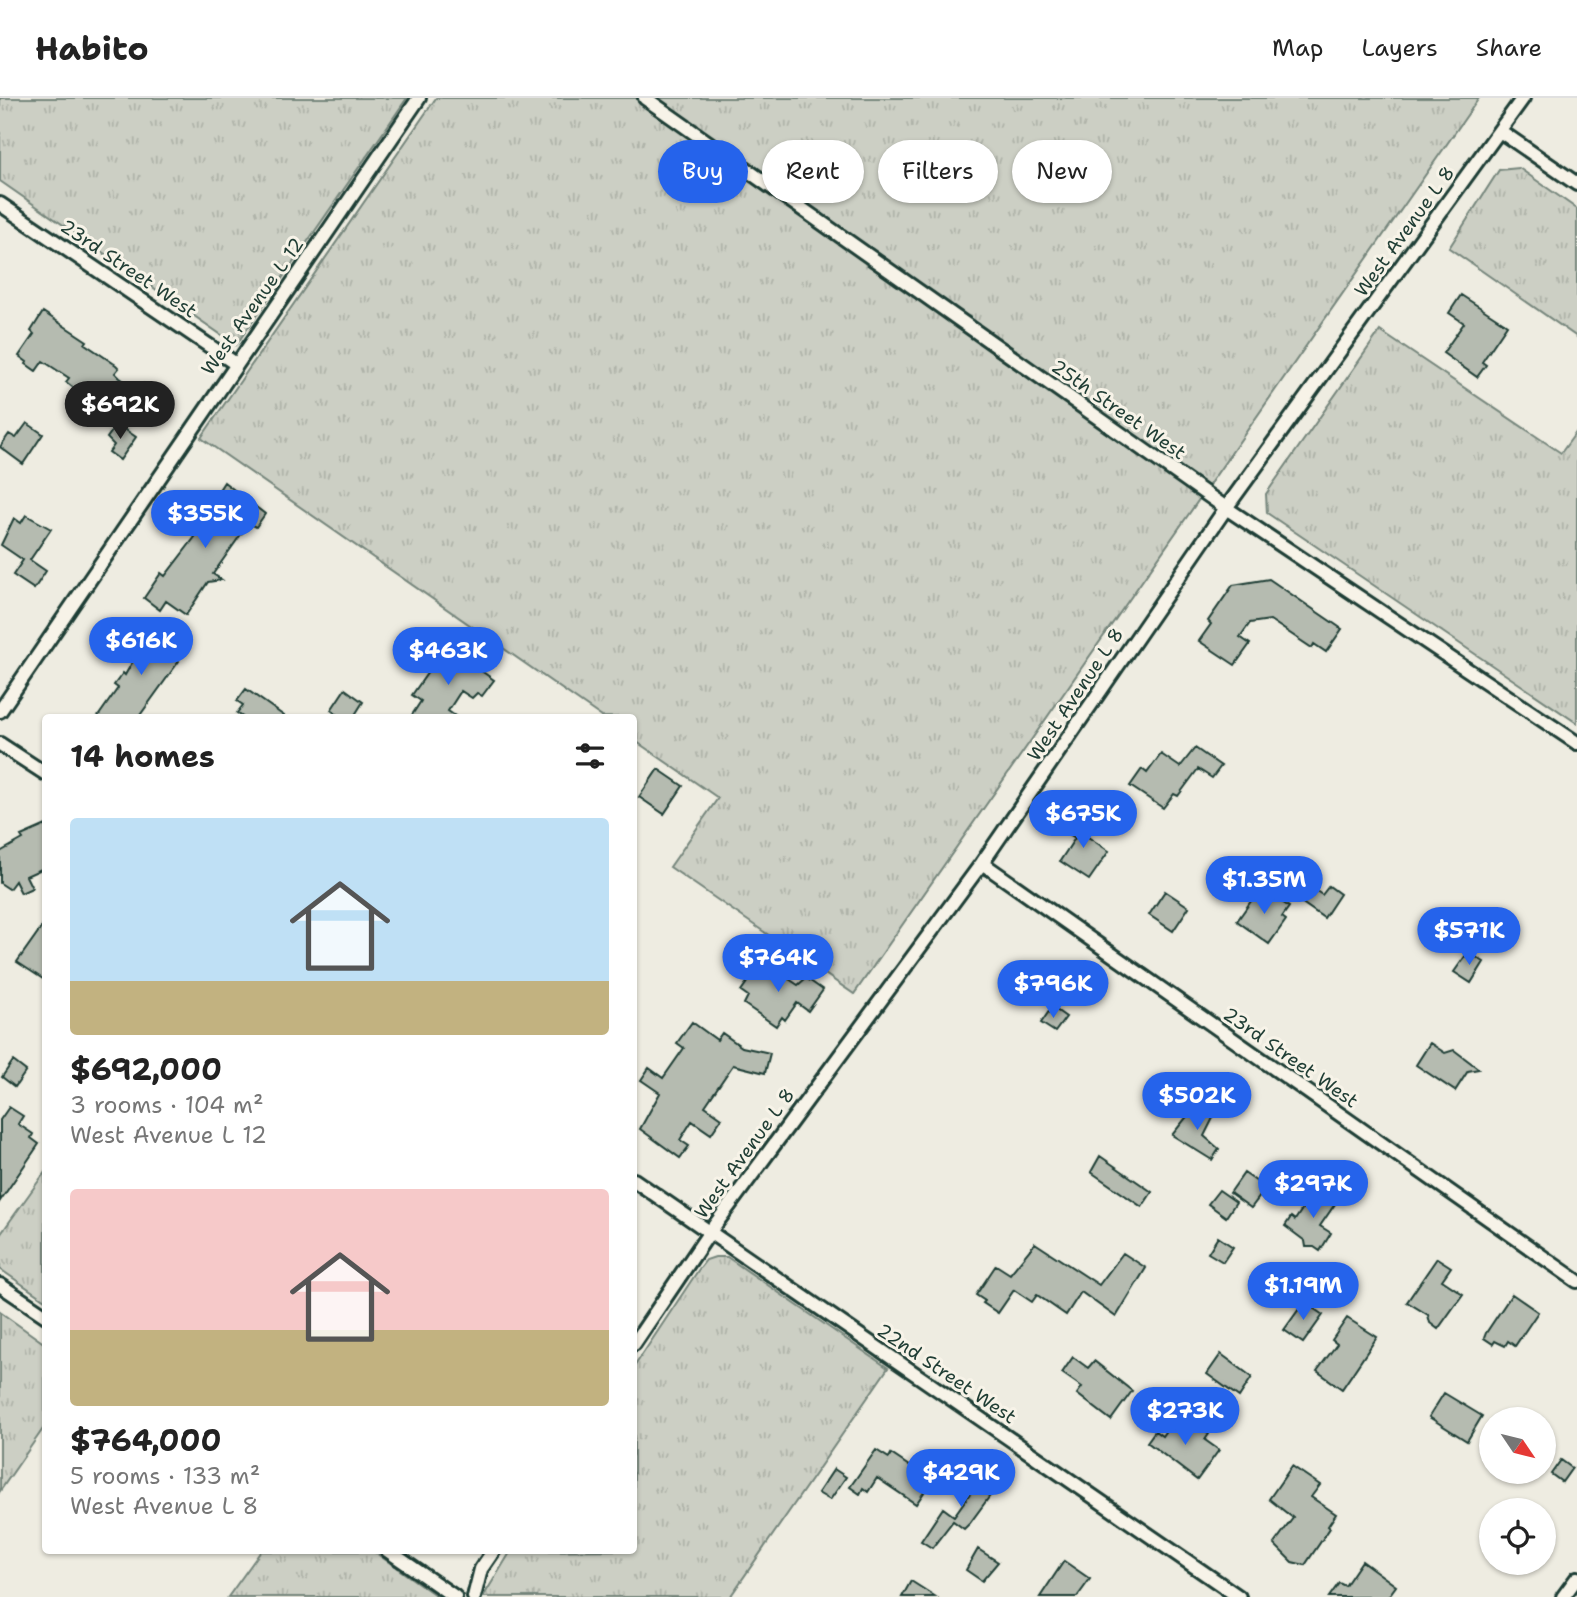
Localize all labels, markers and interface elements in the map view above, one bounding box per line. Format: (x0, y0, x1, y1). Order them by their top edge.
text: Habito (35, 26, 149, 71)
text: Map (1272, 32, 1323, 64)
text: Layers (1361, 32, 1438, 64)
text: Share (1476, 32, 1542, 64)
chip: Buy (658, 140, 748, 203)
chip: Rent (762, 140, 864, 203)
chip: Filters (878, 140, 998, 203)
chip: New (1012, 140, 1112, 203)
street label: West Avenue L 8 (1349, 161, 1460, 302)
street label: 23rd Street West (56, 213, 202, 323)
street label: West Avenue L 12 (196, 233, 309, 380)
street label: 25th Street West (1047, 354, 1191, 465)
pin: $692K (71, 382, 169, 441)
text: $692K (81, 389, 159, 419)
pin: $355K (156, 490, 254, 550)
text: $355K (167, 498, 243, 528)
pin: $616K (92, 618, 190, 677)
street label: West Avenue L 8 (1022, 623, 1129, 766)
text: $616K (105, 625, 177, 655)
pin: $463K (399, 628, 497, 687)
text: $463K (409, 635, 487, 665)
text: 14 homes (70, 736, 215, 777)
icon: filters (571, 737, 609, 775)
pin: $675K (1034, 790, 1132, 850)
text: $675K (1045, 798, 1121, 828)
pin: $1.35M (1207, 856, 1321, 916)
icon: home (277, 863, 403, 989)
text: $1.35M (1222, 864, 1306, 894)
pin: $571K (1420, 908, 1518, 967)
text: $571K (1433, 915, 1505, 945)
pin: $764K (729, 934, 827, 994)
text: $764K (738, 942, 818, 972)
pin: $796K (1004, 960, 1102, 1020)
text: $796K (1013, 968, 1093, 998)
street label: 23rd Street West (1218, 1001, 1363, 1113)
text: $692,000 (70, 1049, 222, 1090)
pin: $502K (1148, 1072, 1246, 1132)
text: $502K (1158, 1080, 1236, 1110)
street label: West Avenue L 8 (689, 1083, 800, 1224)
text: 3 rooms · 104 m² (70, 1090, 263, 1120)
text: West Avenue L 12 (70, 1120, 267, 1150)
pin: $297K (1264, 1160, 1362, 1220)
text: $297K (1274, 1168, 1352, 1198)
icon: home (277, 1234, 403, 1360)
pin: $1.19M (1246, 1262, 1360, 1322)
text: $1.19M (1264, 1270, 1342, 1300)
street label: 22nd Street West (872, 1318, 1021, 1429)
pin: $273K (1136, 1388, 1234, 1447)
text: $273K (1146, 1395, 1224, 1425)
north arrow (1479, 1407, 1556, 1484)
map controls (1479, 1407, 1556, 1575)
text: $764,000 (70, 1420, 221, 1461)
pin: $429K (912, 1450, 1010, 1509)
text: $429K (922, 1457, 1000, 1487)
text: 5 rooms · 133 m² (70, 1461, 260, 1491)
text: West Avenue L 8 (70, 1491, 258, 1521)
button: locate (1479, 1498, 1556, 1575)

